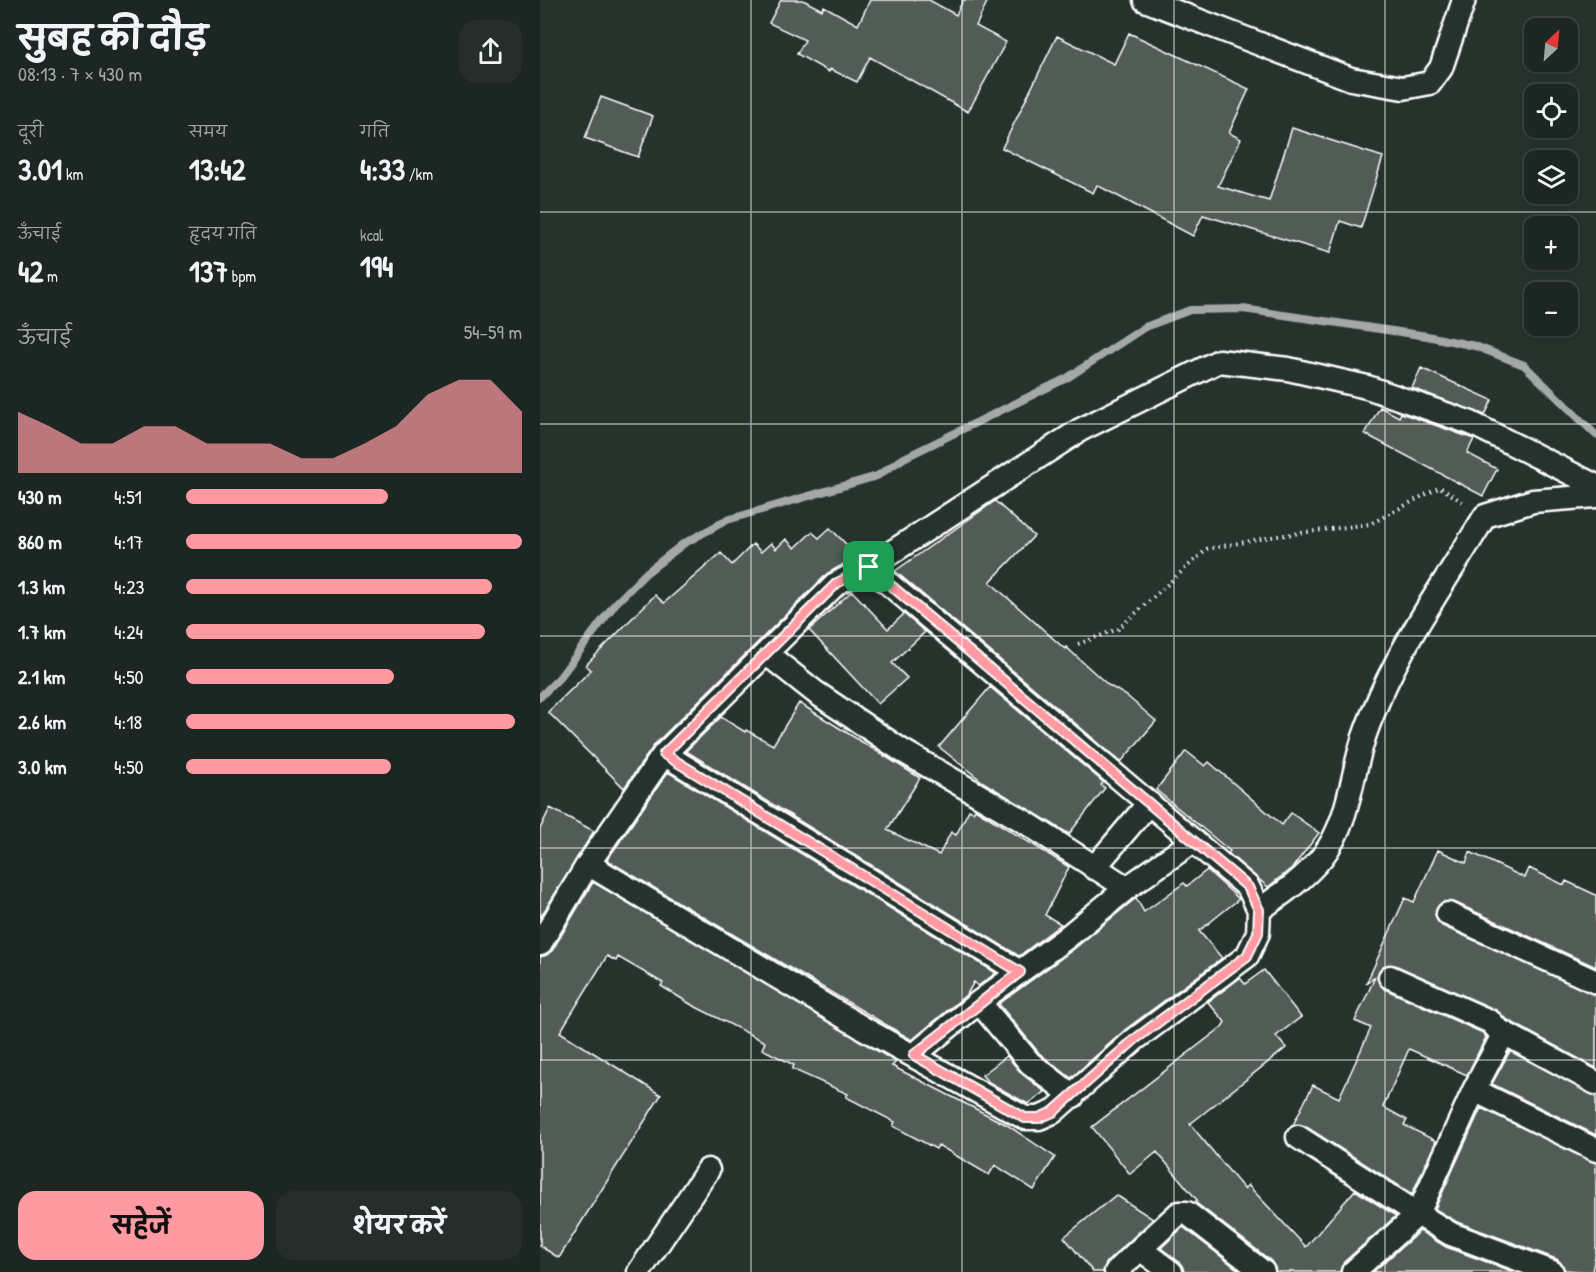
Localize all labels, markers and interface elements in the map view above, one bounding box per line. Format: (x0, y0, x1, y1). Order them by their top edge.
text: सुबह की दौड़ (18, 15, 208, 59)
north arrow (1524, 18, 1578, 72)
map controls (1524, 18, 1578, 336)
button: share (459, 20, 522, 83)
text: 08:13 · 7 × 430 m (18, 60, 142, 87)
button: locate (1524, 84, 1578, 138)
text: दूरी (18, 120, 43, 142)
text: समय (189, 120, 227, 142)
text: गति (360, 120, 389, 142)
text: 3.01 (18, 149, 62, 189)
text: 13:42 (189, 149, 246, 189)
text: 4:33 (360, 149, 405, 189)
button: layers (1524, 150, 1578, 204)
text: km (62, 163, 83, 185)
text: /km (405, 163, 433, 185)
button: + (1524, 216, 1578, 270)
text: ऊँचाई (18, 222, 61, 244)
text: हृदय गति (189, 222, 257, 244)
text: kcal (360, 224, 383, 246)
text: 194 (360, 246, 393, 286)
text: 42 (18, 251, 43, 291)
text: 137 (189, 251, 228, 291)
text: m (43, 265, 58, 287)
text: bpm (228, 265, 256, 287)
button: − (1524, 282, 1578, 336)
text: 54–59 m (464, 318, 522, 345)
text: ऊँचाई (18, 323, 72, 350)
text: 430 m (18, 483, 62, 510)
text: 4:51 (114, 483, 142, 510)
text: 860 m (18, 528, 62, 555)
text: 4:17 (114, 528, 143, 555)
pin (843, 541, 894, 592)
icon: arrive (852, 550, 885, 583)
text: 1.3 km (18, 573, 65, 600)
text: 4:23 (114, 573, 144, 600)
text: 1.7 km (18, 618, 66, 645)
text: 4:24 (114, 618, 143, 645)
text: 2.1 km (18, 663, 65, 690)
text: 4:50 (114, 663, 144, 690)
text: 2.6 km (18, 708, 66, 735)
text: 4:18 (114, 708, 142, 735)
text: 3.0 km (18, 753, 67, 780)
text: 4:50 (114, 753, 144, 780)
button: सहेजें (18, 1191, 264, 1260)
button: शेयर करें (276, 1191, 522, 1260)

